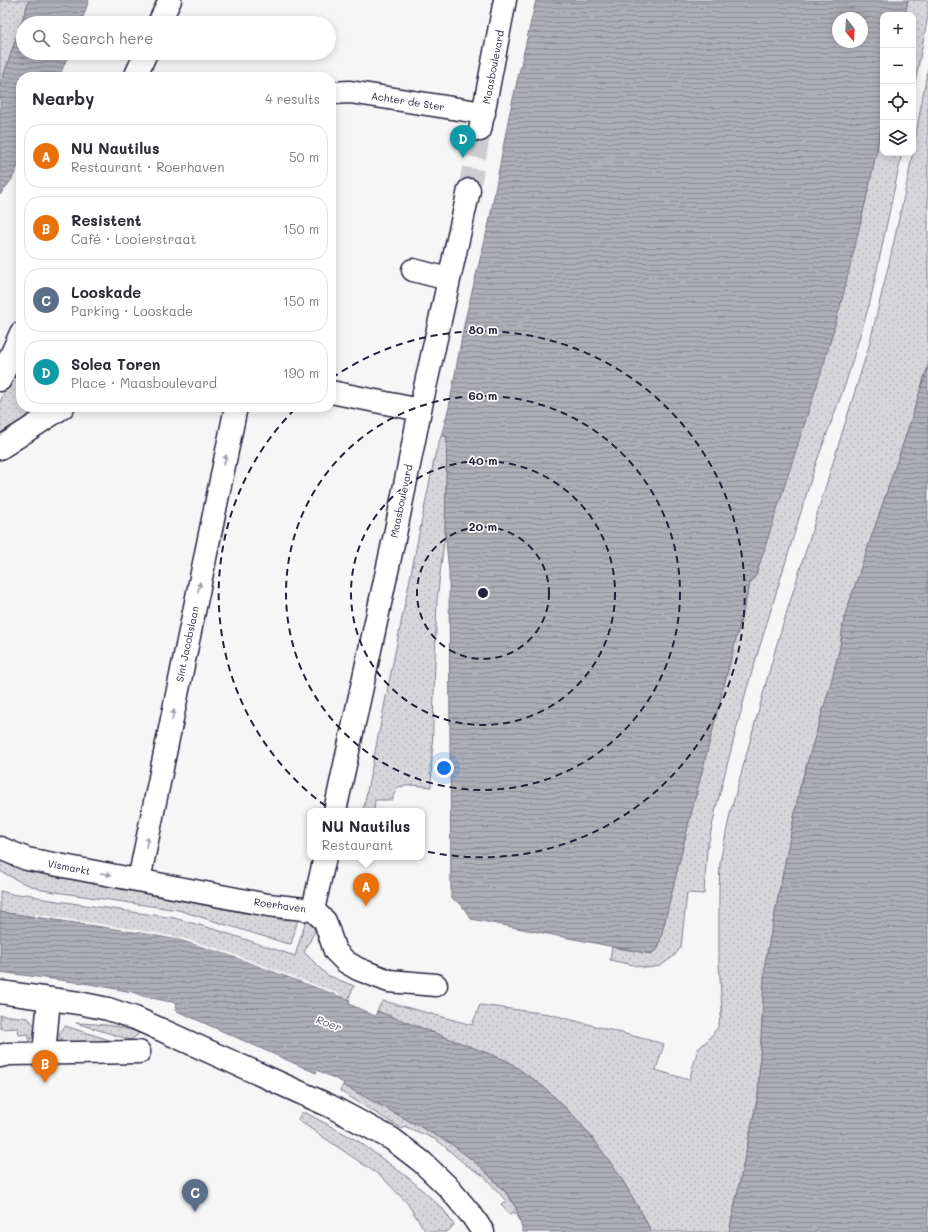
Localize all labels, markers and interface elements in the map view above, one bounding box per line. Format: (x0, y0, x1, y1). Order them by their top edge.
north arrow (832, 12, 868, 48)
map controls (880, 12, 916, 156)
button: + (880, 12, 916, 48)
search box (16, 16, 336, 60)
icon: search (30, 27, 52, 49)
text: Search here (62, 28, 153, 48)
street label: Maasboulevard (479, 29, 507, 105)
button: − (880, 48, 916, 84)
button: locate (880, 84, 916, 120)
text: Nearby (32, 87, 94, 109)
street label: Achter de Ster (370, 88, 446, 114)
text: 4 results (265, 90, 320, 107)
button: layers (880, 120, 916, 156)
pin: D (450, 125, 476, 158)
text: NU Nautilus (71, 138, 159, 158)
text: A (41, 148, 51, 165)
text: 50 m (289, 148, 319, 165)
text: Restaurant · Roerhaven (71, 158, 224, 175)
text: Resistent (71, 210, 141, 230)
text: B (42, 220, 50, 237)
text: 150 m (283, 220, 319, 237)
text: Café · Looierstraat (71, 230, 196, 247)
text: Looskade (71, 282, 141, 302)
text: C (41, 292, 51, 309)
text: 150 m (283, 292, 319, 309)
text: Parking · Looskade (71, 302, 193, 319)
text: 80 m (468, 321, 498, 337)
text: Solea Toren (71, 354, 160, 374)
text: D (41, 364, 51, 381)
text: 190 m (283, 364, 319, 381)
text: Place · Maasboulevard (71, 374, 217, 391)
text: 60 m (469, 387, 497, 403)
text: 40 m (468, 452, 498, 468)
one-way arrow (222, 454, 228, 466)
street label: Maasboulevard (386, 463, 416, 539)
text: 20 m (469, 518, 497, 534)
one-way arrow (196, 581, 202, 593)
centre of rings (476, 586, 490, 600)
street label: Sint Jacobslaan (172, 605, 202, 683)
one-way arrow (170, 708, 176, 721)
your location (434, 758, 454, 778)
popup (307, 808, 425, 860)
text: NU Nautilus (322, 816, 410, 836)
one-way arrow (144, 836, 150, 848)
text: Restaurant (322, 836, 393, 853)
street label: Vismarkt (46, 856, 92, 878)
one-way arrow (100, 871, 112, 877)
pin: A (353, 873, 379, 906)
street label: Roerhaven (253, 894, 307, 916)
water label: Roer (314, 1012, 344, 1035)
pin: B (32, 1050, 58, 1083)
pin: C (182, 1179, 208, 1212)

